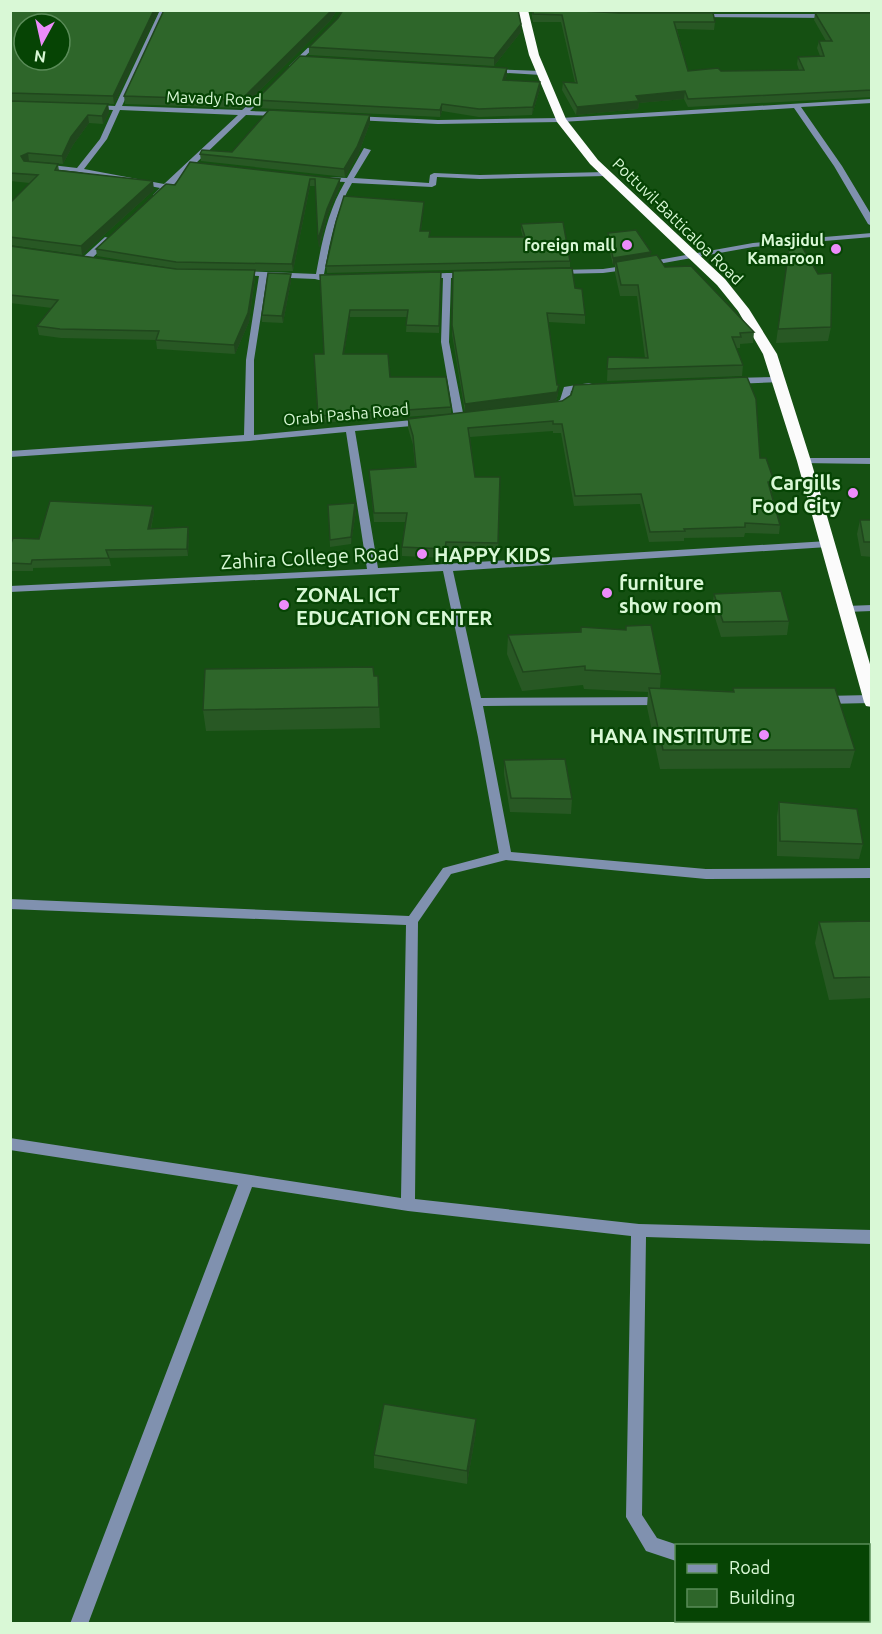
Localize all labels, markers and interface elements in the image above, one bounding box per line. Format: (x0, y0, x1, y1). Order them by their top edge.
north arrow (12, 12, 72, 72)
text: N (33, 47, 47, 67)
street label: Mavady Road (166, 87, 262, 109)
street label: Pottuvil-Batticaloa Road (609, 154, 747, 288)
place label: Masjidul Kamaroon (747, 231, 824, 267)
place label: foreign mall (524, 236, 615, 254)
marker: foreign mall (620, 238, 634, 252)
marker: Masjidul Kamaroon (829, 242, 843, 256)
street label: Orabi Pasha Road (282, 400, 410, 428)
place label: Cargills Food City (751, 471, 841, 517)
marker: Cargills Food City (846, 486, 860, 500)
street label: Zahira College Road (220, 541, 400, 573)
place label: HAPPY KIDS (434, 543, 551, 566)
marker: HAPPY KIDS (415, 547, 429, 561)
place label: furniture show room (619, 571, 722, 617)
place label: ZONAL ICT EDUCATION CENTER (296, 583, 492, 629)
marker: furniture show room (600, 586, 614, 600)
marker: ZONAL ICT EDUCATION CENTER (277, 598, 291, 612)
place label: HANA INSTITUTE (590, 724, 752, 747)
marker: HANA INSTITUTE (757, 728, 771, 742)
legend (675, 1544, 870, 1622)
text: Road (729, 1557, 771, 1577)
text: Building (729, 1587, 795, 1607)

